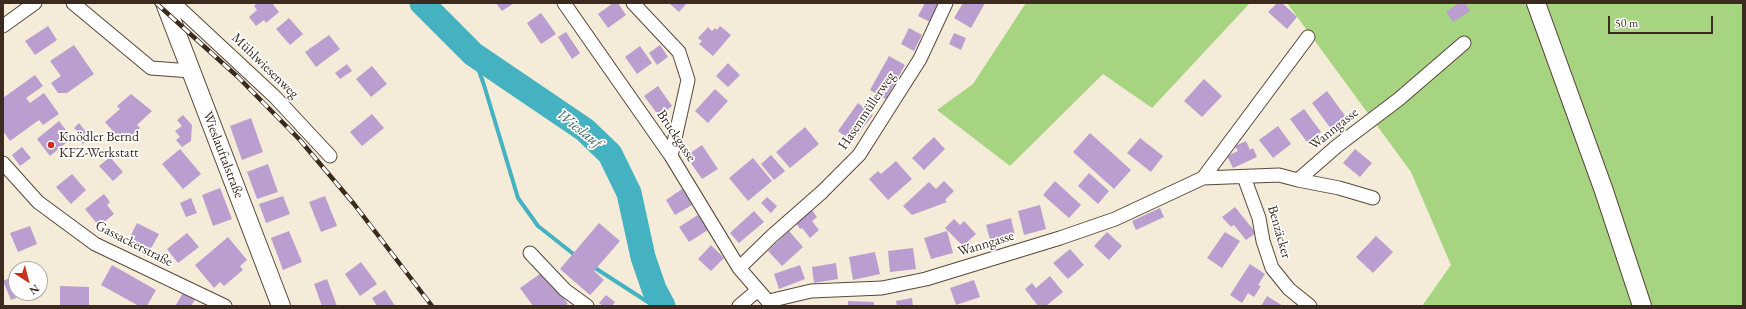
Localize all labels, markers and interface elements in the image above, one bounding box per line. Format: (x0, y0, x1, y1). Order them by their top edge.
scale bar (1610, 8, 1715, 34)
text: 50 m (1615, 15, 1638, 31)
street label: Mühlwiesenweg (228, 30, 302, 102)
street label: Hasenmüllerweg (835, 69, 899, 153)
street label: Wanngasse (1306, 104, 1362, 154)
water label: Wieslauf (553, 106, 605, 152)
street label: Bruckgasse (653, 107, 699, 165)
street label: Wieslauftalstraße (199, 109, 247, 201)
place label: Knödler Bernd KFZ-Werkstatt (59, 129, 139, 162)
marker: Knödler Bernd KFZ-Werkstatt (46, 140, 56, 150)
street label: Benzäcker (1263, 204, 1295, 260)
street label: Gassackerstraße (93, 217, 175, 271)
street label: Wanngasse (956, 227, 1016, 261)
north arrow (8, 261, 48, 301)
text: N (27, 282, 42, 298)

